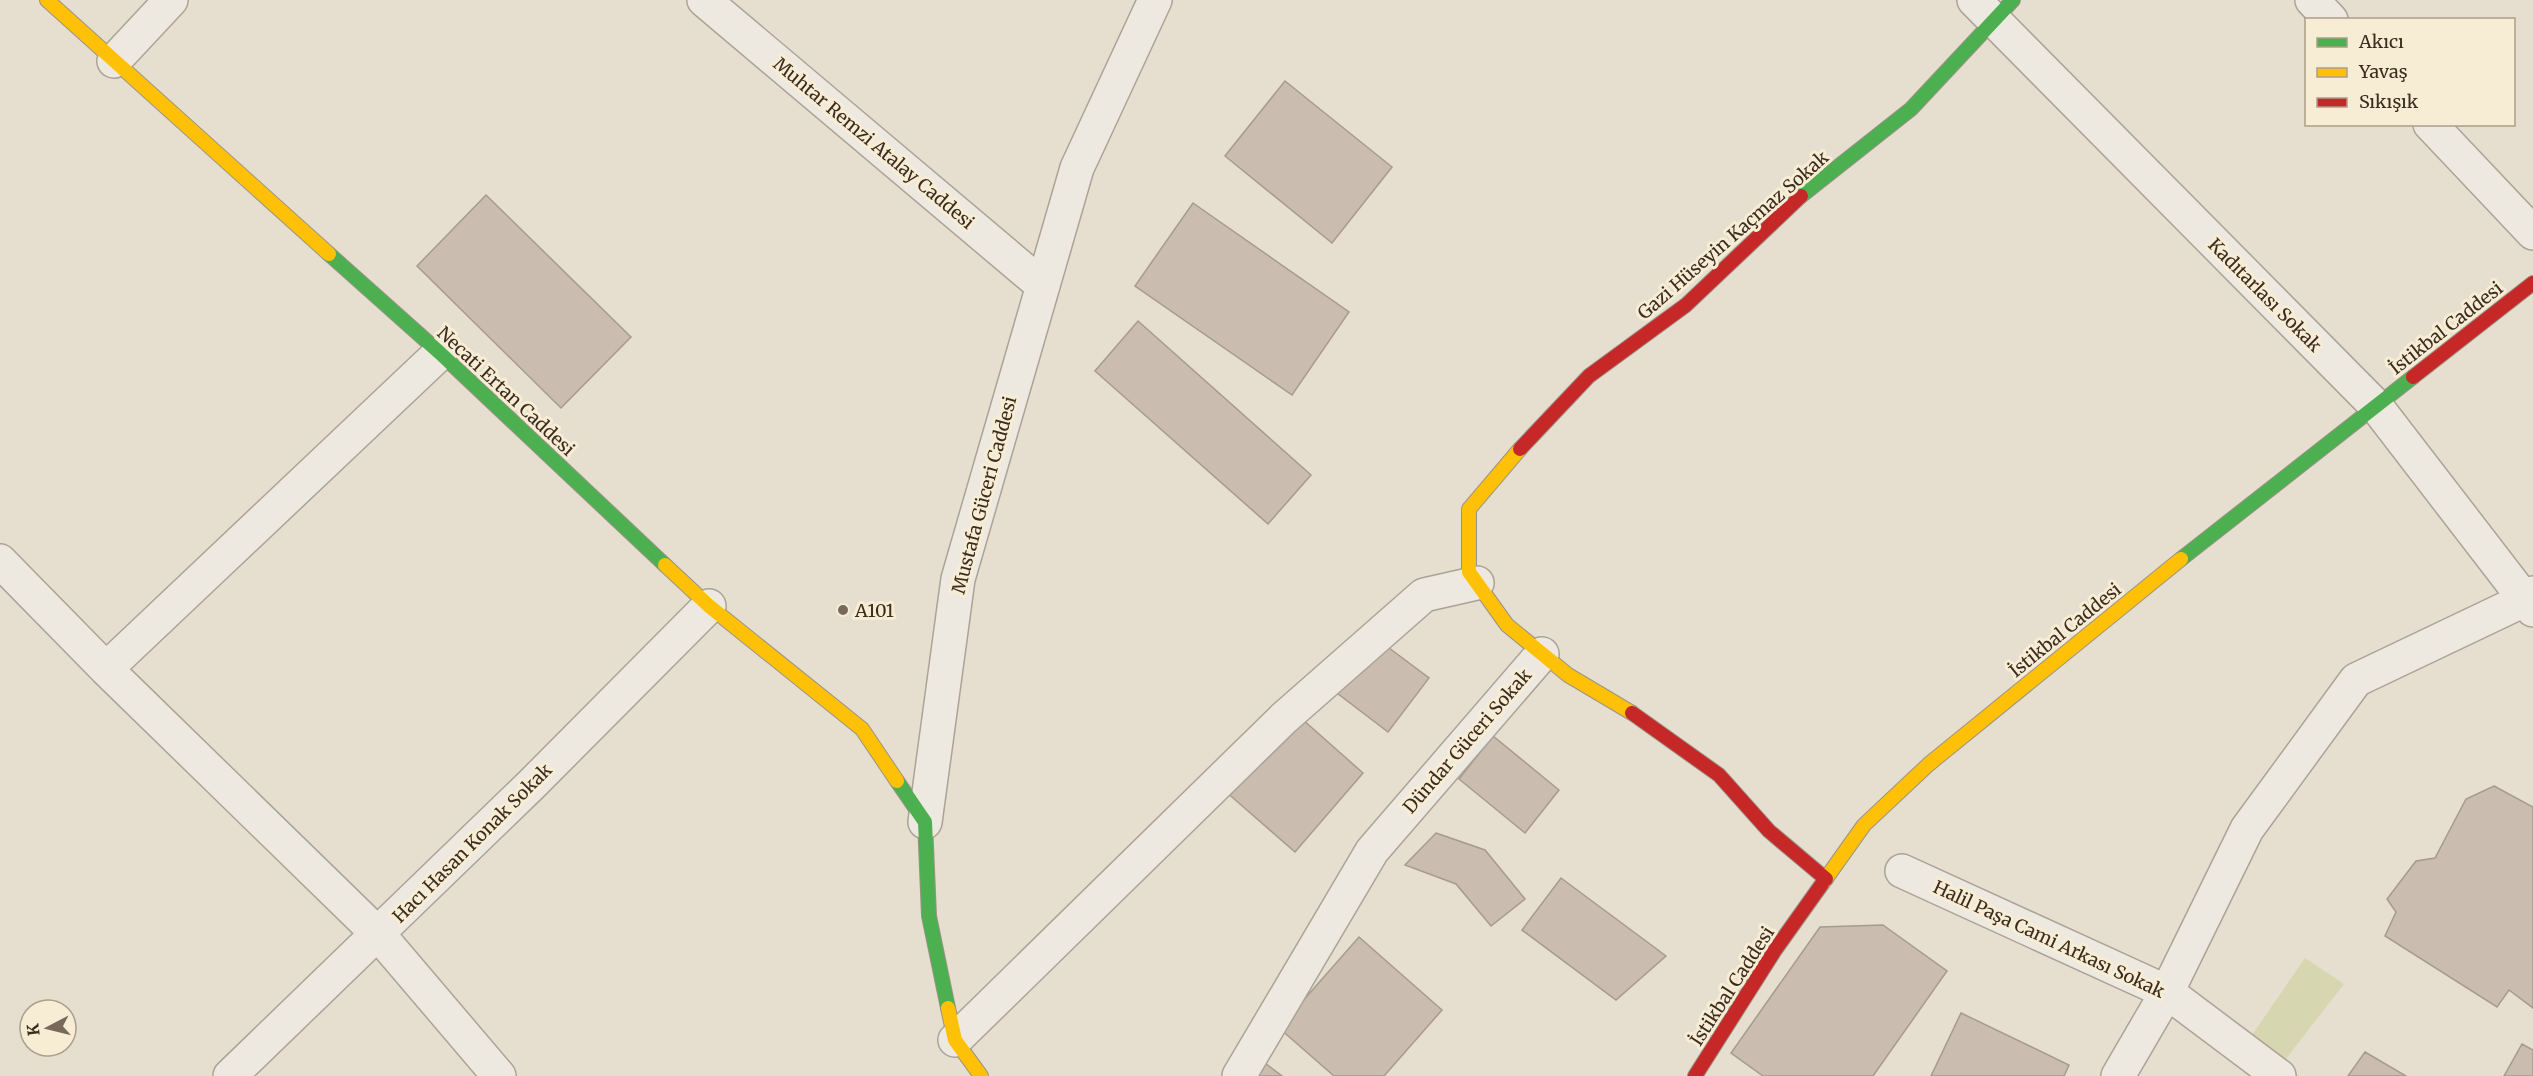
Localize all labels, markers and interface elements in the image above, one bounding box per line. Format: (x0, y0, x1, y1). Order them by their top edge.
legend (2305, 18, 2515, 126)
text: Akıcı (2358, 30, 2404, 53)
street label: Muhtar Remzi Atalay Caddesi (769, 52, 979, 234)
text: Yavaş (2358, 60, 2408, 83)
text: Sıkışık (2359, 90, 2419, 113)
street label: Gazi Hüseyin Kaçmaz Sokak (1633, 145, 1834, 324)
street label: Kadıtarlası Sokak (2203, 233, 2327, 357)
street label: İstikbal Caddesi (2385, 276, 2507, 379)
street label: Necati Ertan Caddesi (433, 321, 580, 461)
street label: Mustafa Güceri Caddesi (947, 394, 1021, 596)
street label: İstikbal Caddesi (2004, 578, 2126, 682)
place label: A101 (854, 599, 894, 622)
marker: A101 (836, 603, 850, 617)
street label: Dündar Güceri Sokak (1398, 663, 1537, 818)
street label: Hacı Hasan Konak Sokak (387, 758, 557, 928)
street label: Halil Paşa Cami Arkası Sokak (1930, 875, 2169, 1003)
street label: İstikbal Caddesi (1685, 922, 1779, 1050)
north arrow (18, 998, 78, 1058)
text: K (22, 1023, 44, 1037)

